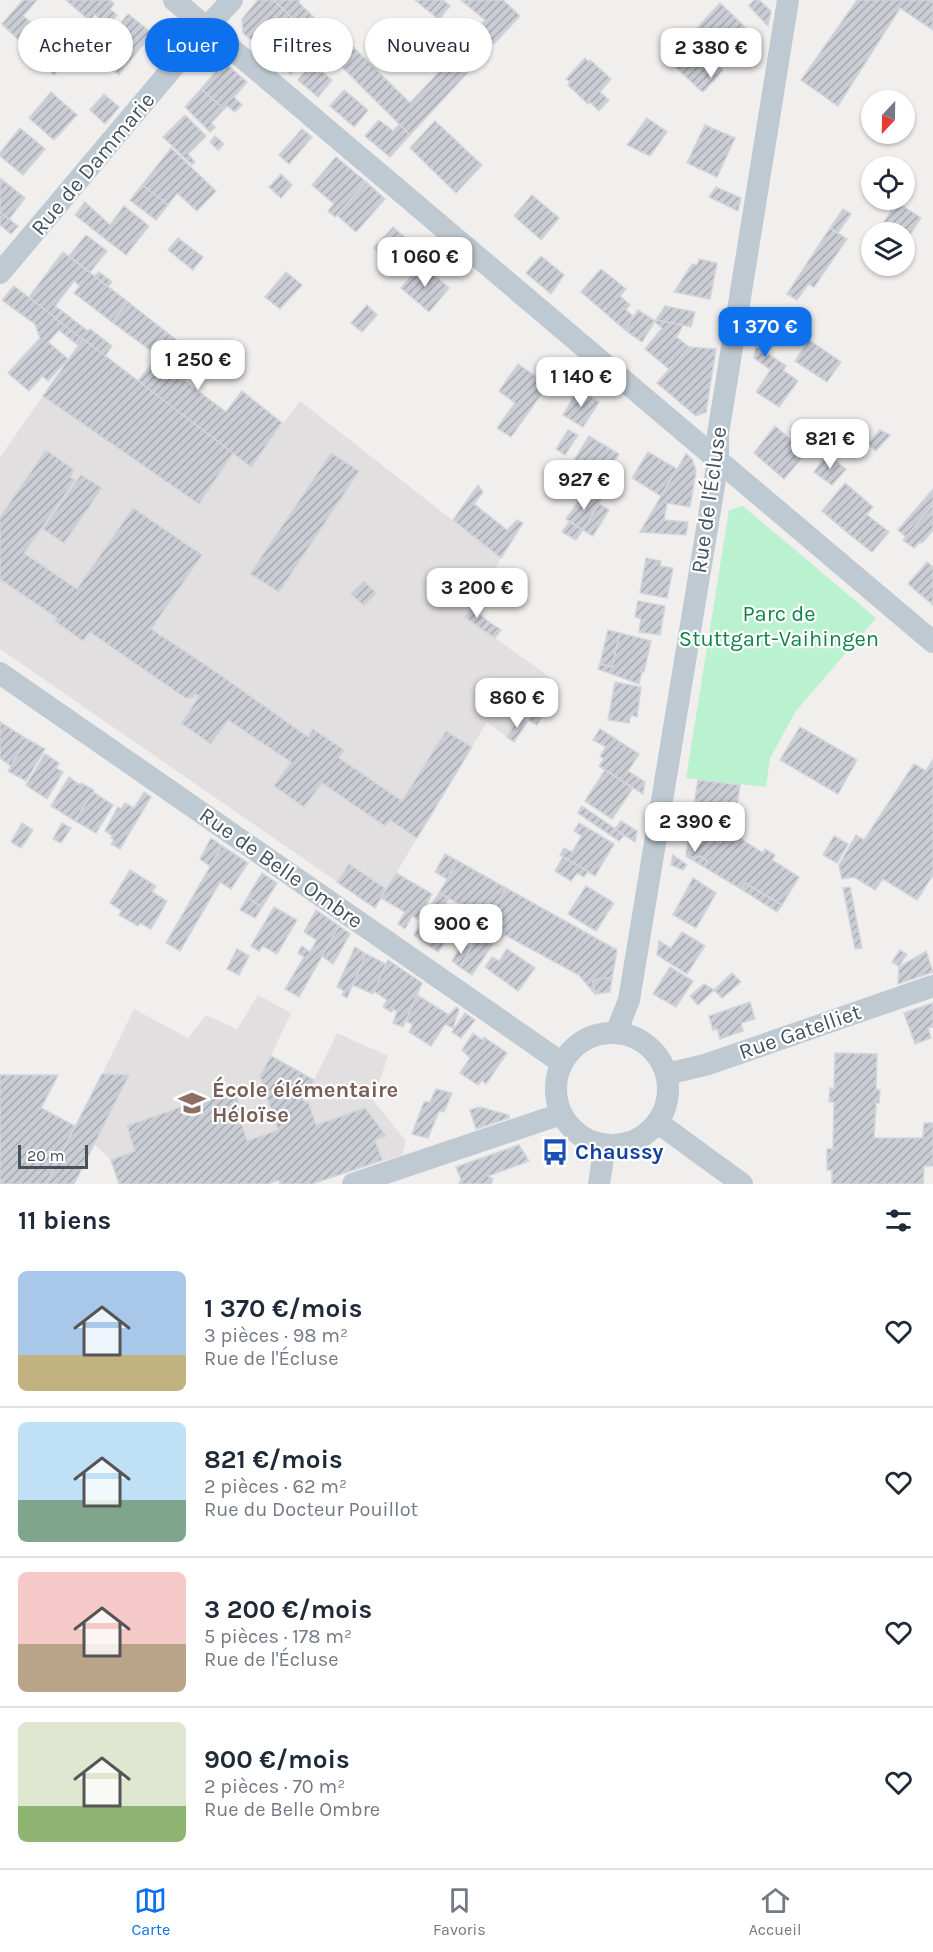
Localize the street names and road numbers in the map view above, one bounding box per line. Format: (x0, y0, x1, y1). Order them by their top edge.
street label: Rue de Dammarie (26, 87, 160, 241)
street label: Rue de l'Écluse (685, 425, 732, 575)
street label: Rue de Belle Ombre (194, 802, 368, 934)
street label: Rue Gatelliet (735, 999, 865, 1065)

